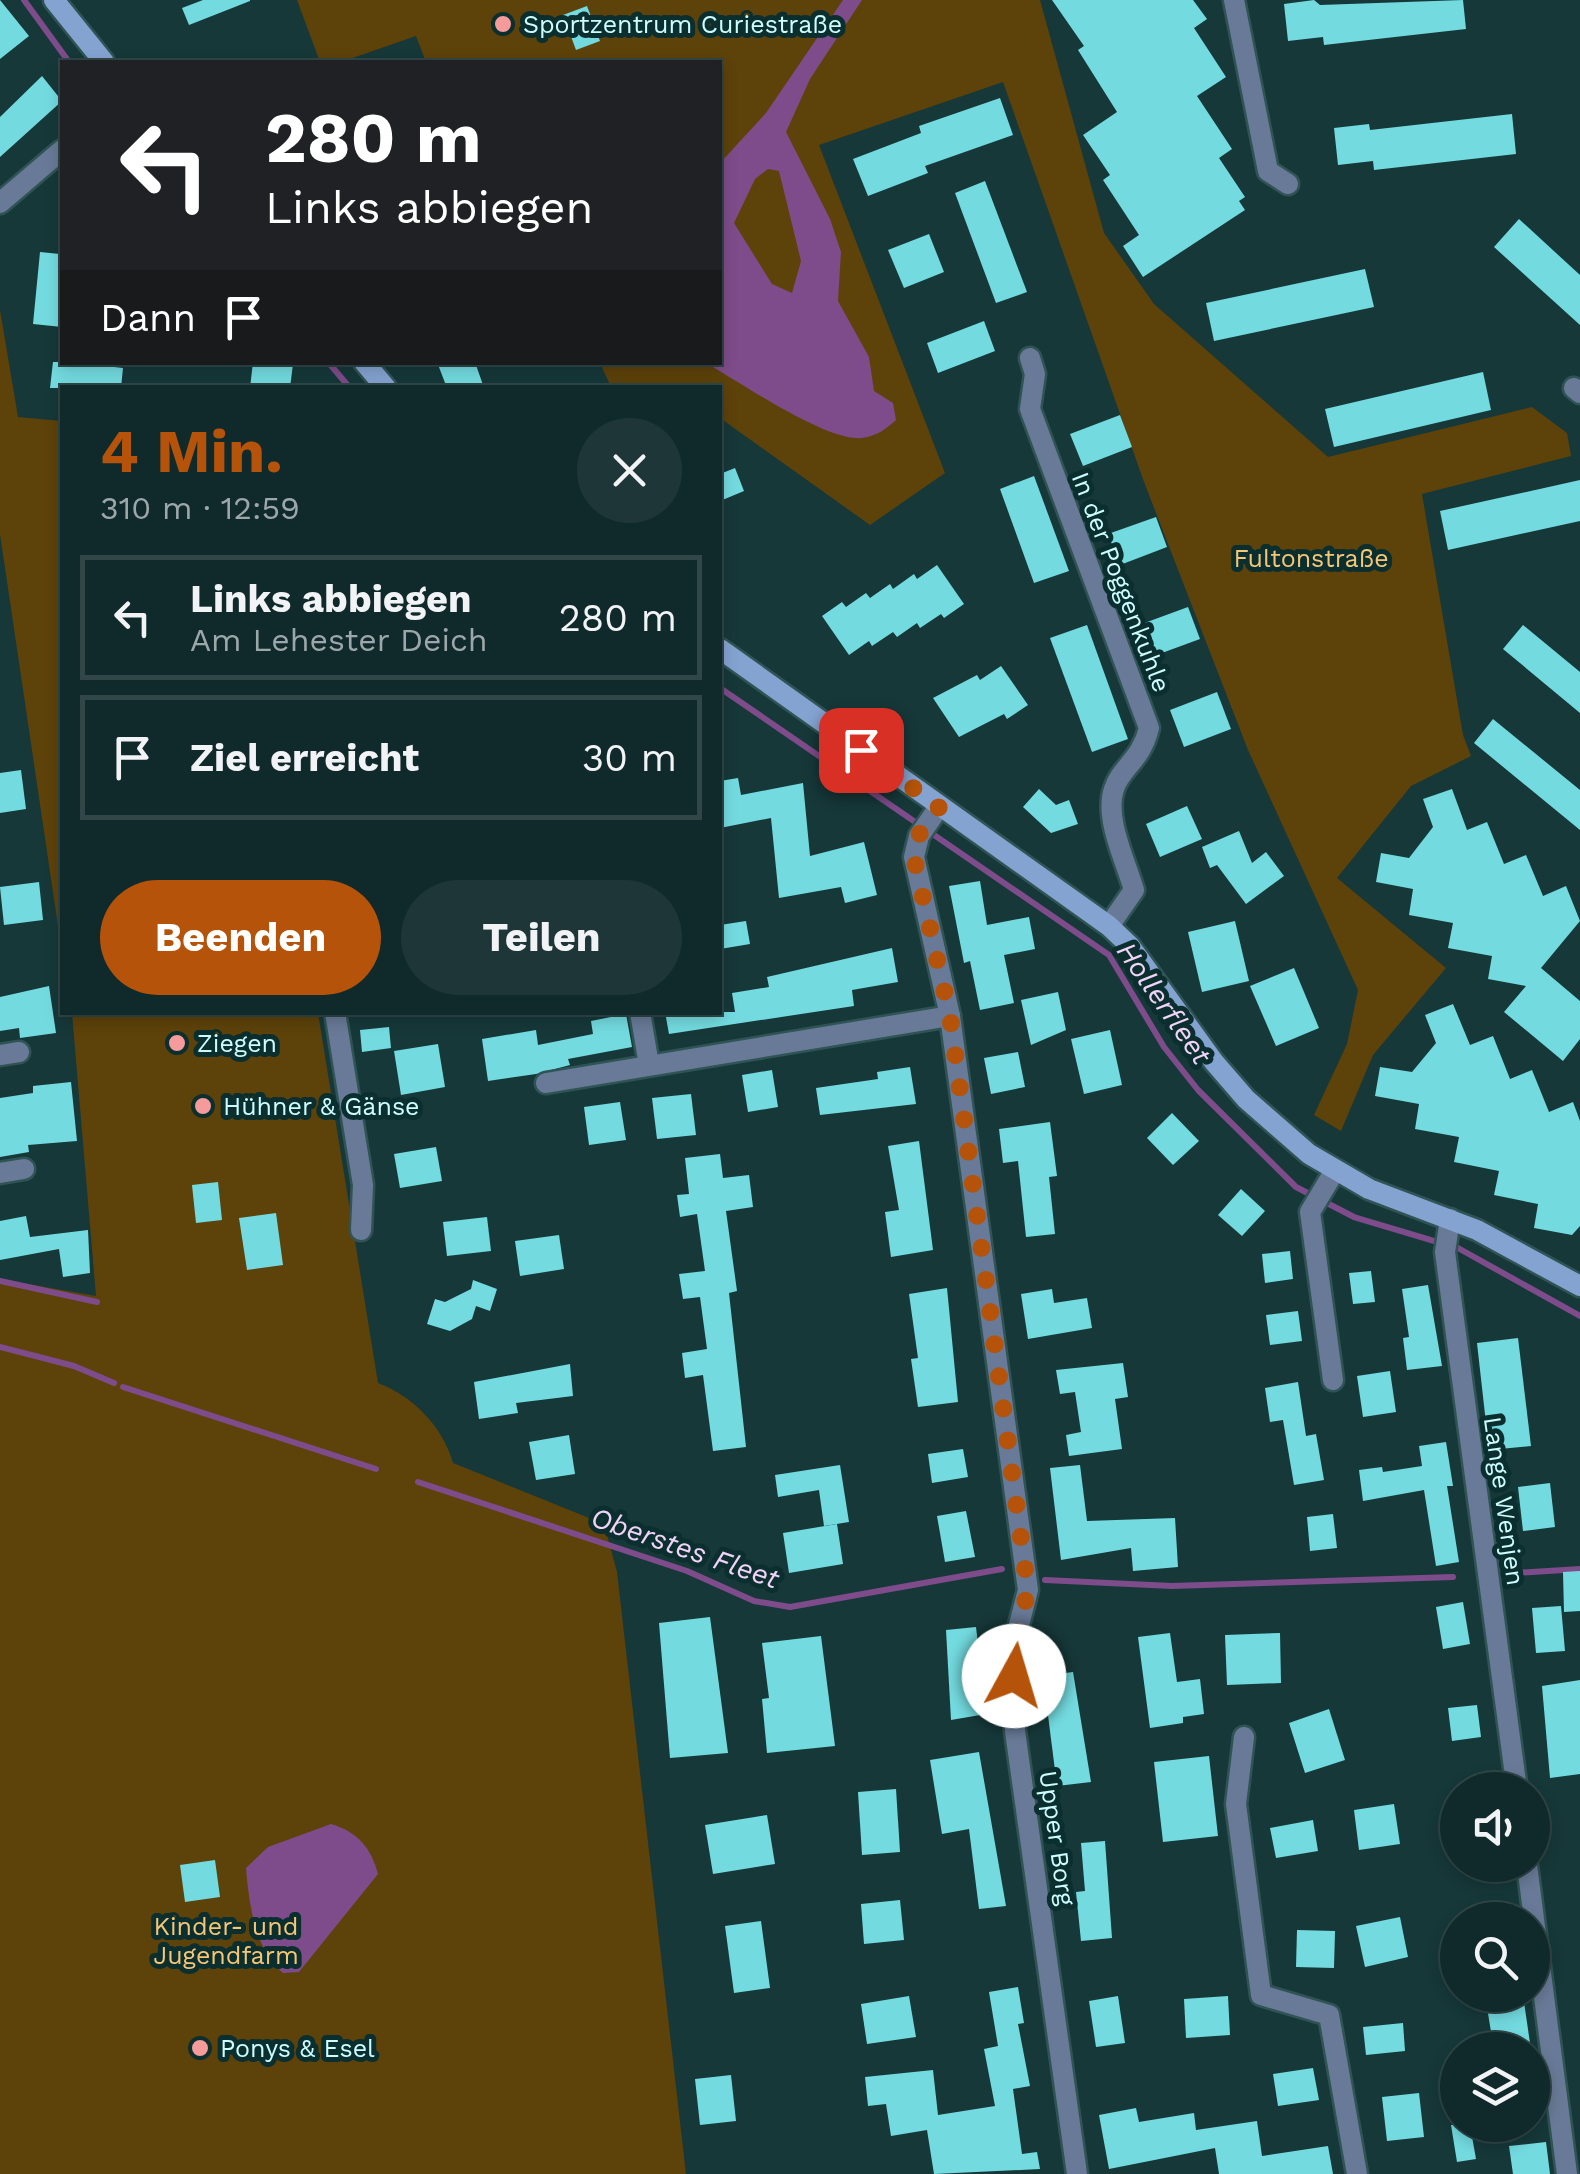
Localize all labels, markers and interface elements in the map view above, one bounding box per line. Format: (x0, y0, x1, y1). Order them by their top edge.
place label: Sportzentrum Curiestraße (523, 10, 842, 39)
marker: Sportzentrum Curiestraße (492, 13, 514, 35)
text: 280 m (265, 97, 482, 179)
icon: left (100, 100, 230, 230)
text: Links abbiegen (265, 181, 593, 234)
icon: arrive (216, 290, 271, 345)
text: Dann (100, 296, 196, 340)
text: 4 Min. (100, 416, 283, 487)
button: close (577, 418, 682, 523)
street label: In der Poggenkuhle (1066, 468, 1176, 696)
text: 310 m · 12:59 (100, 489, 300, 527)
park label: Fultonstraße (1233, 544, 1389, 573)
text: Links abbiegen (190, 577, 472, 621)
icon: left (105, 590, 160, 645)
text: 280 m (559, 596, 677, 640)
text: Am Lehester Deich (190, 621, 488, 659)
pin (819, 708, 904, 793)
icon: arrive (834, 723, 889, 778)
icon: arrive (105, 730, 160, 785)
text: Ziel erreicht (190, 736, 419, 780)
text: 30 m (582, 736, 677, 780)
button: Beenden (100, 880, 381, 995)
button: Teilen (401, 880, 682, 995)
water label: Hollerfleet (1110, 936, 1219, 1071)
place label: Ziegen (197, 1029, 277, 1058)
marker: Ziegen (166, 1032, 188, 1054)
place label: Hühner & Gänse (223, 1092, 420, 1121)
marker: Hühner & Gänse (192, 1095, 214, 1117)
street label: Lange Wenjen (1478, 1415, 1530, 1587)
water label: Oberstes Fleet (587, 1500, 784, 1596)
position arrow (962, 1624, 1066, 1728)
street label: Upper Borg (1033, 1769, 1081, 1908)
map controls (1440, 1772, 1550, 2142)
button: sound (1440, 1772, 1550, 1882)
button: search (1440, 1902, 1550, 2012)
park label: Kinder- und Jugendfarm (153, 1912, 299, 1970)
button: layers (1440, 2032, 1550, 2142)
place label: Ponys & Esel (220, 2034, 375, 2063)
marker: Ponys & Esel (189, 2037, 211, 2059)

